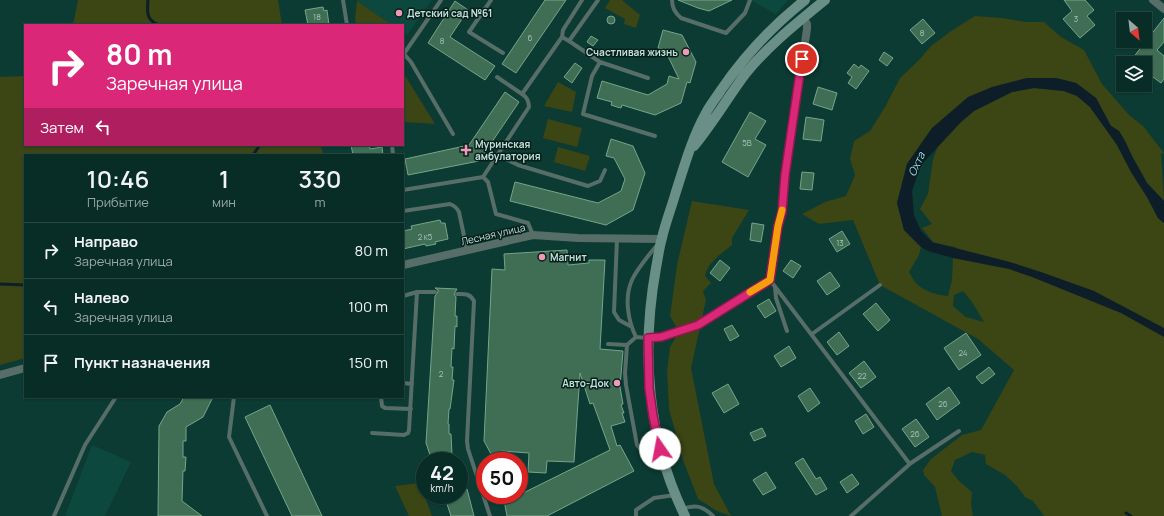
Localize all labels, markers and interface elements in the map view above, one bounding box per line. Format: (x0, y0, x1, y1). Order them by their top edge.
place label: Детский сад №61 (407, 6, 492, 20)
marker: Детский сад №61 (394, 8, 404, 18)
house number: 18 (313, 11, 321, 22)
north arrow (1116, 12, 1152, 48)
map controls (1116, 12, 1152, 92)
house number: 3 (1074, 13, 1078, 24)
house number: 8 (920, 27, 925, 38)
house number: 6 (528, 32, 533, 43)
text: 80 m (106, 35, 172, 73)
house number: 8 (440, 35, 445, 46)
icon: right (40, 40, 92, 92)
pin (785, 42, 819, 76)
place label: Счастливая жизнь (586, 45, 678, 59)
marker: Счастливая жизнь (681, 47, 691, 57)
icon: arrive (791, 48, 813, 70)
button: layers (1116, 56, 1152, 92)
text: Заречная улица (106, 71, 243, 95)
icon: left (92, 116, 114, 138)
text: Затем (40, 117, 84, 138)
place label: Муринская амбулатория (475, 137, 541, 163)
house number: 5В (742, 137, 752, 148)
marker: Муринская амбулатория (460, 144, 472, 156)
water label: Охта (904, 149, 928, 178)
text: 10:46 (87, 162, 149, 195)
text: 1 (219, 162, 229, 195)
text: 330 (299, 162, 341, 195)
text: Прибытие (87, 193, 149, 211)
text: мин (212, 193, 236, 211)
text: m (314, 193, 326, 211)
street label: Лесная улица (459, 220, 527, 248)
text: Направо (74, 231, 138, 252)
house number: 2 к5 (418, 231, 433, 242)
house number: 13 (836, 237, 844, 248)
icon: right (40, 240, 62, 262)
text: 80 m (354, 240, 388, 261)
place label: Магнит (550, 250, 587, 264)
text: Заречная улица (74, 252, 173, 270)
marker: Магнит (537, 252, 547, 262)
text: Налево (74, 287, 129, 308)
icon: left (40, 296, 62, 318)
text: 100 m (348, 296, 388, 317)
text: Заречная улица (74, 308, 173, 326)
house number: 24 (958, 347, 968, 358)
icon: arrive (40, 352, 62, 374)
text: Пункт назначения (74, 352, 210, 373)
text: 150 m (349, 352, 388, 373)
house number: 2 (439, 368, 444, 379)
house number: 22 (857, 370, 867, 381)
place label: Авто-Док (562, 376, 610, 390)
marker: Авто-Док (612, 378, 622, 388)
house number: 26 (938, 398, 948, 409)
position arrow (639, 428, 681, 470)
house number: 26 (910, 428, 920, 439)
speed limit sign: 50 (476, 452, 528, 504)
text: 42 (430, 459, 454, 486)
text: km/h (430, 481, 454, 495)

